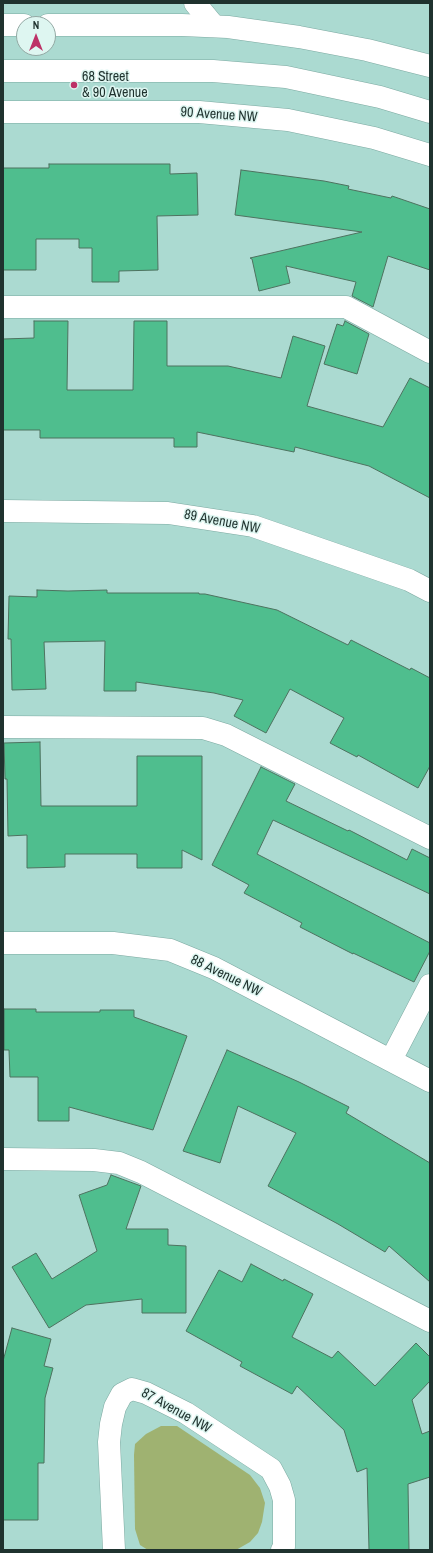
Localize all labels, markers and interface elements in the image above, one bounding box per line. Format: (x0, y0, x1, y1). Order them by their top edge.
north arrow (16, 16, 56, 56)
text: N (33, 18, 39, 32)
place label: 68 Street & 90 Avenue (82, 69, 148, 102)
marker: 68 Street & 90 Avenue (69, 80, 79, 90)
street label: 90 Avenue NW (180, 104, 258, 126)
street label: 89 Avenue NW (183, 506, 261, 538)
street label: 88 Avenue NW (188, 952, 264, 1000)
street label: 87 Avenue NW (138, 1385, 214, 1437)

